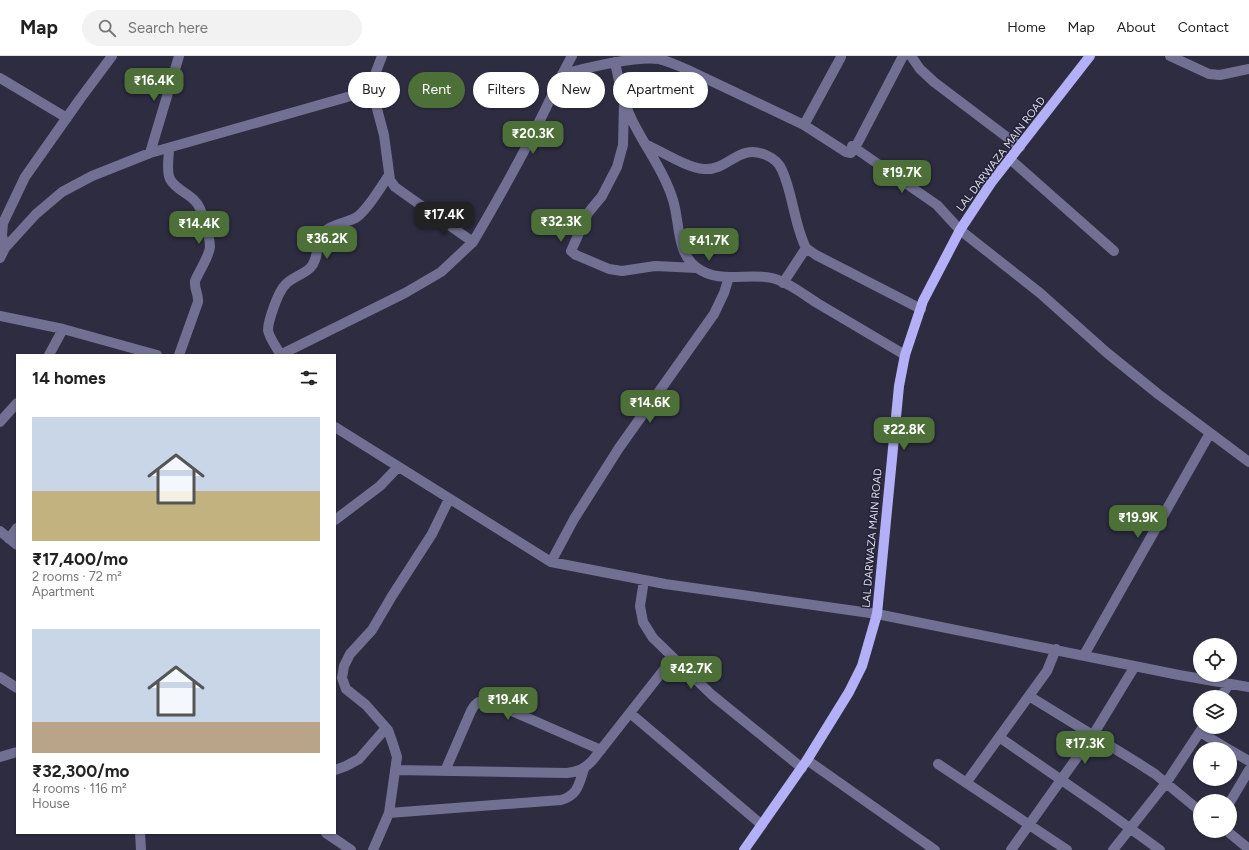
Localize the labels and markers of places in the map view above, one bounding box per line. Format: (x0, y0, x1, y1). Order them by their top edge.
pin: ₹16.4K (121, 68, 187, 102)
pin: ₹20.3K (500, 121, 566, 155)
pin: ₹19.7K (869, 160, 935, 194)
pin: ₹17.4K (411, 202, 477, 236)
pin: ₹32.3K (528, 209, 594, 243)
pin: ₹14.4K (166, 211, 232, 245)
pin: ₹36.2K (294, 226, 360, 260)
pin: ₹41.7K (676, 228, 742, 262)
pin: ₹14.6K (617, 390, 683, 424)
pin: ₹22.8K (871, 417, 937, 451)
pin: ₹19.9K (1105, 505, 1171, 539)
pin: ₹42.7K (658, 656, 724, 690)
pin: ₹19.4K (475, 687, 541, 721)
pin: ₹17.3K (1052, 731, 1118, 765)

